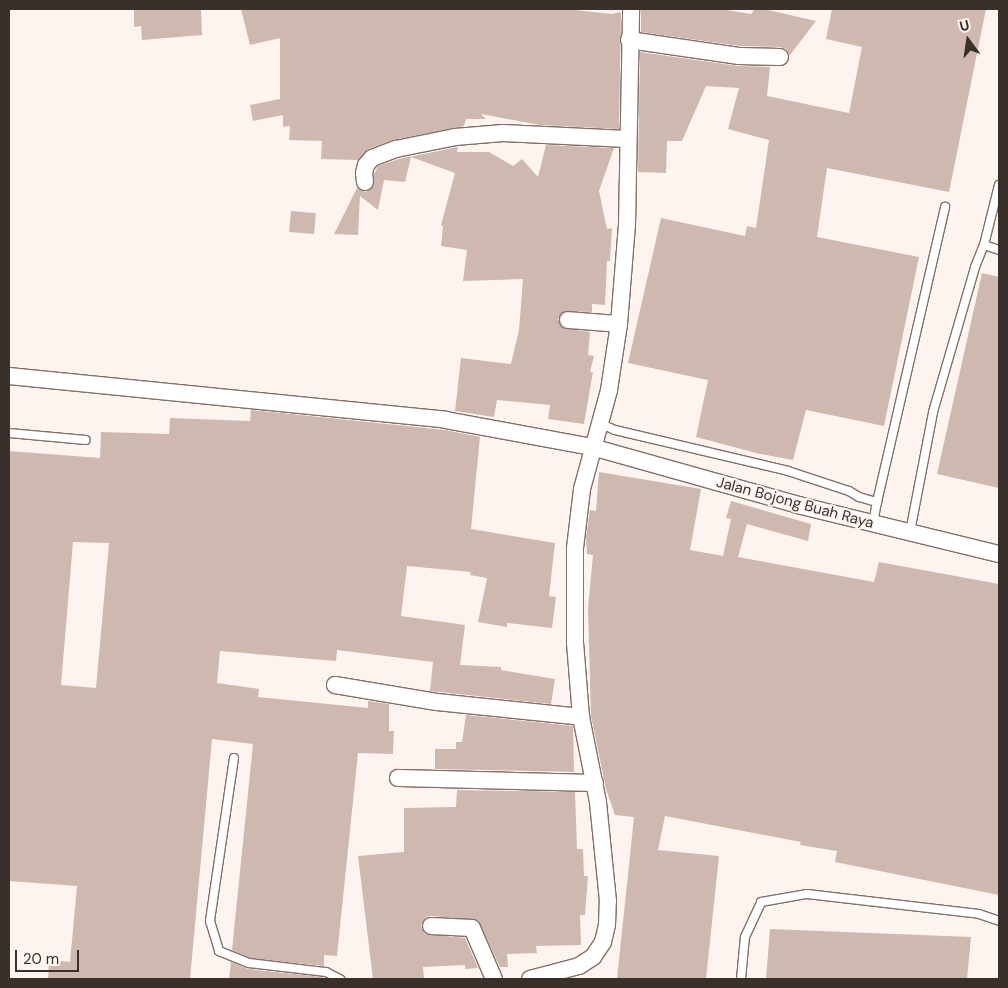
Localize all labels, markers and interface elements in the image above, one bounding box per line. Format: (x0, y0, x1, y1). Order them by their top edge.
north arrow (943, 15, 993, 65)
text: U (958, 16, 971, 35)
street label: Jalan Bojong Buah Raya (714, 473, 876, 533)
scale bar (18, 940, 81, 972)
text: 20 m (23, 949, 59, 969)

